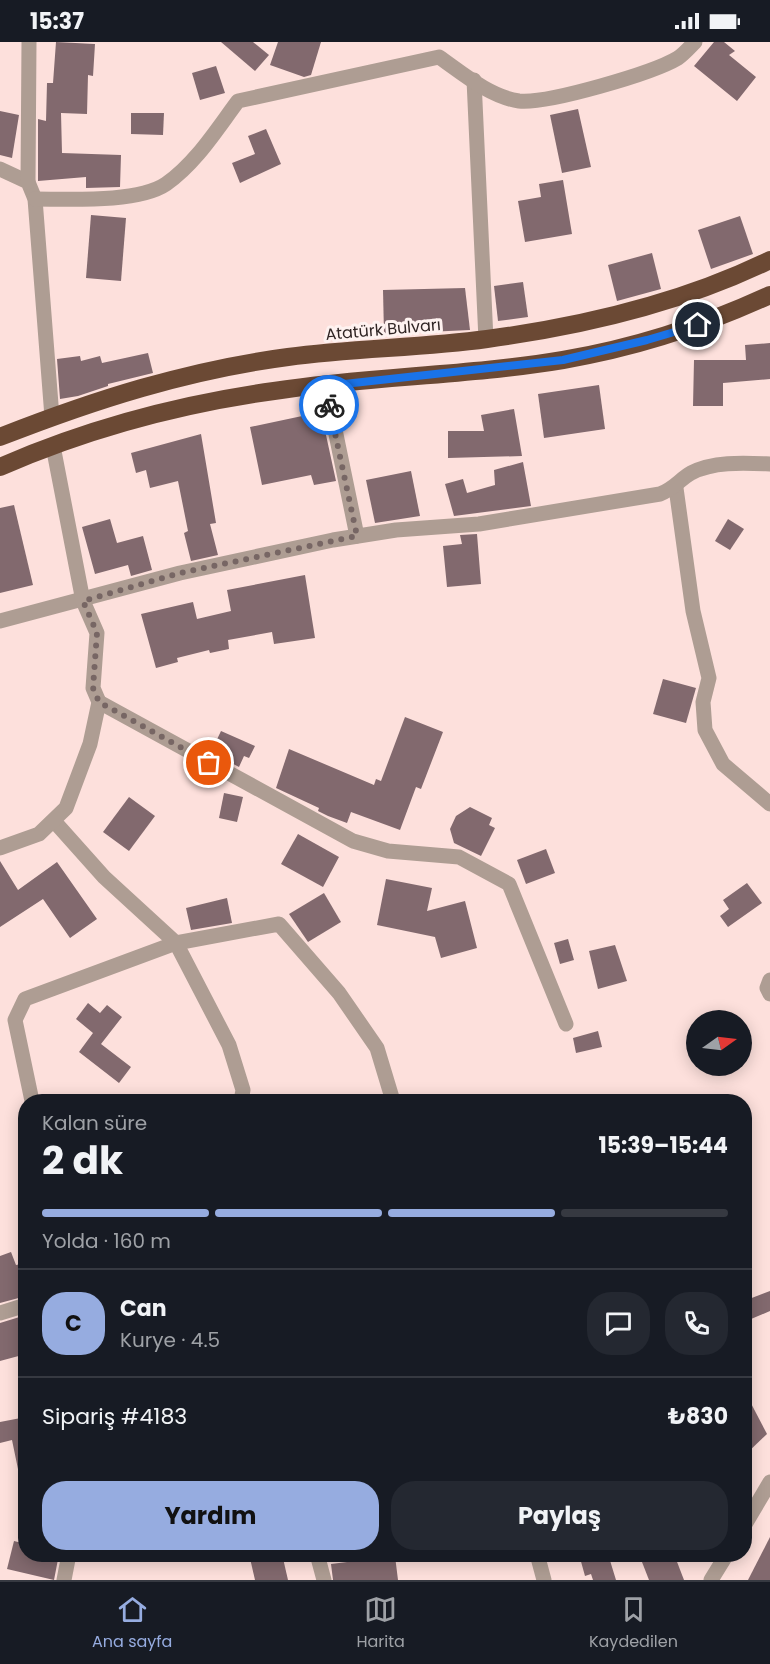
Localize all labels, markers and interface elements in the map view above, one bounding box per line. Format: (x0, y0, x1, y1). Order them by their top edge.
text: 15:37 (30, 6, 84, 37)
pin (672, 299, 723, 350)
icon: home (681, 308, 714, 341)
street label: Atatürk Bulvarı (324, 313, 442, 346)
courier (299, 375, 359, 435)
icon: bike (313, 389, 346, 422)
pin (183, 737, 234, 788)
icon: bag (192, 746, 225, 779)
north arrow (686, 1010, 752, 1076)
map controls (686, 1010, 752, 1076)
text: Kalan süre (42, 1109, 147, 1137)
text: 15:39–15:44 (598, 1130, 728, 1161)
text: 2 dk (42, 1133, 123, 1188)
text: Yolda · 160 m (42, 1227, 171, 1255)
button: chat (587, 1292, 650, 1355)
button: phone (665, 1292, 728, 1355)
text: Can (120, 1293, 167, 1324)
text: C (65, 1308, 82, 1339)
text: Kurye · 4.5 (120, 1326, 220, 1354)
text: Sipariş #4183 (42, 1401, 187, 1432)
text: ₺830 (668, 1401, 728, 1432)
button: Yardım (42, 1481, 379, 1550)
button: Paylaş (391, 1481, 728, 1550)
tab: Ana sayfa (92, 1593, 172, 1654)
tab: Harita (356, 1593, 405, 1654)
tab: Kaydedilen (589, 1593, 678, 1654)

